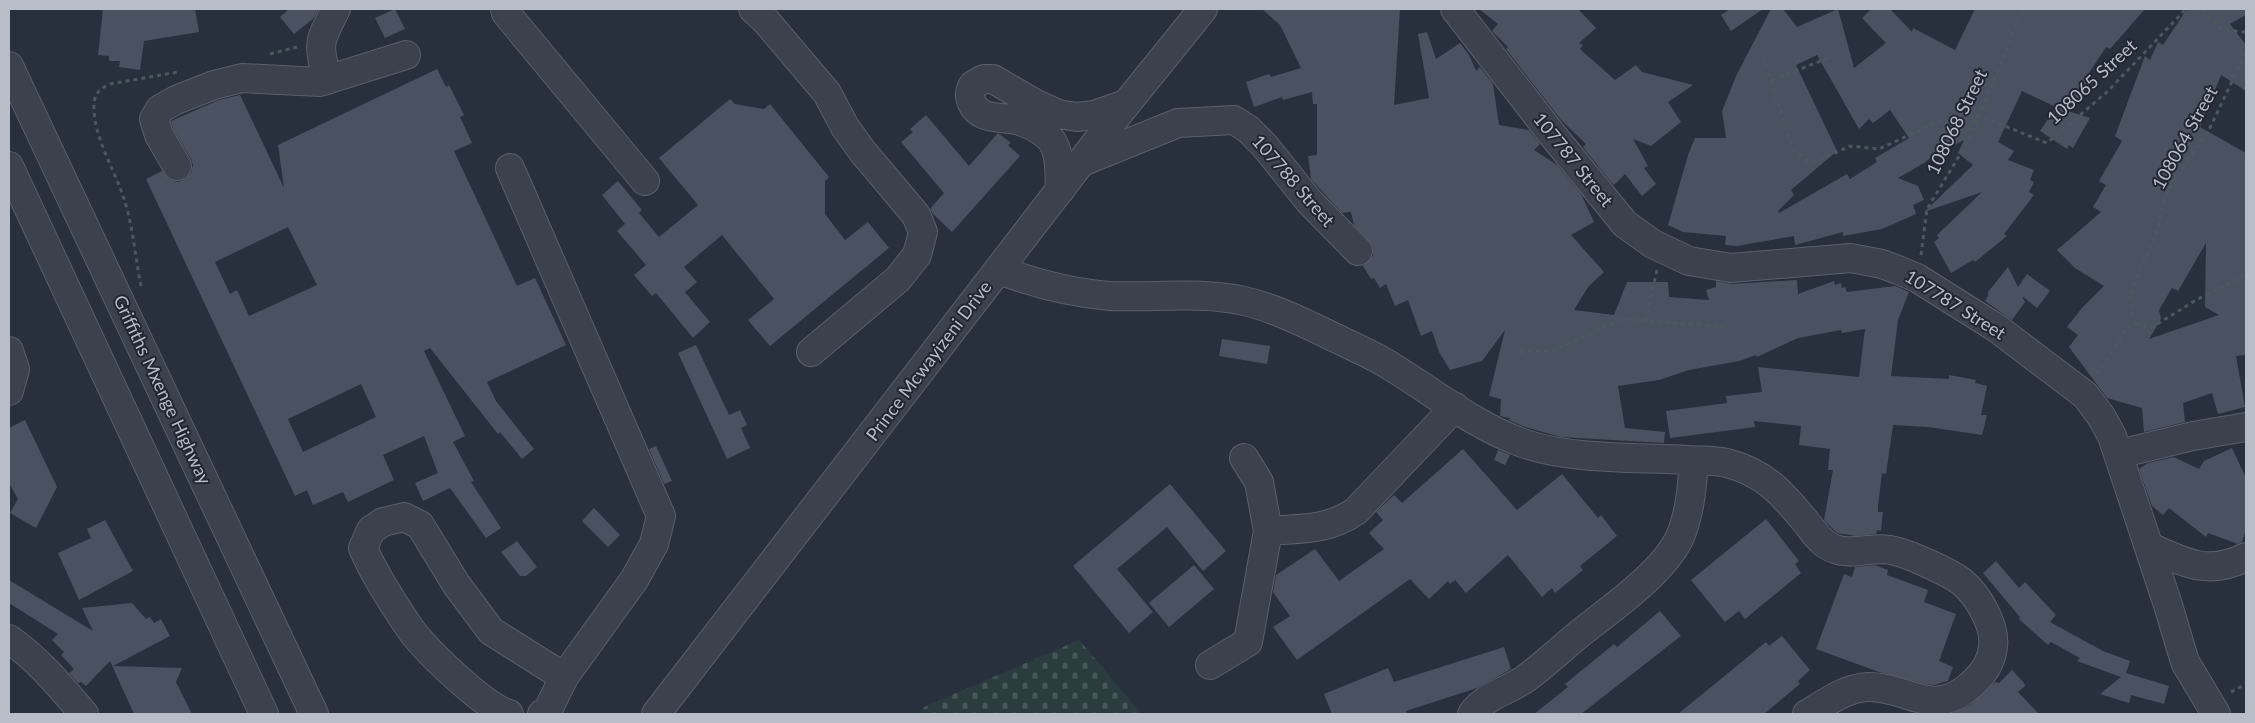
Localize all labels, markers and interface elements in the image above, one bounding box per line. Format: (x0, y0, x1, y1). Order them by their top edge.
street label: 108065 Street (2042, 34, 2141, 128)
street label: 108068 Street (1921, 65, 1991, 178)
street label: 108064 Street (2147, 82, 2222, 193)
street label: 107787 Street (1529, 108, 1619, 211)
street label: 107788 Street (1248, 130, 1340, 231)
street label: 107787 Street (1901, 264, 2010, 344)
street label: Prince Mcwayizeni Drive (861, 276, 996, 445)
street label: Griffiths Mxenge Highway (109, 292, 217, 488)

